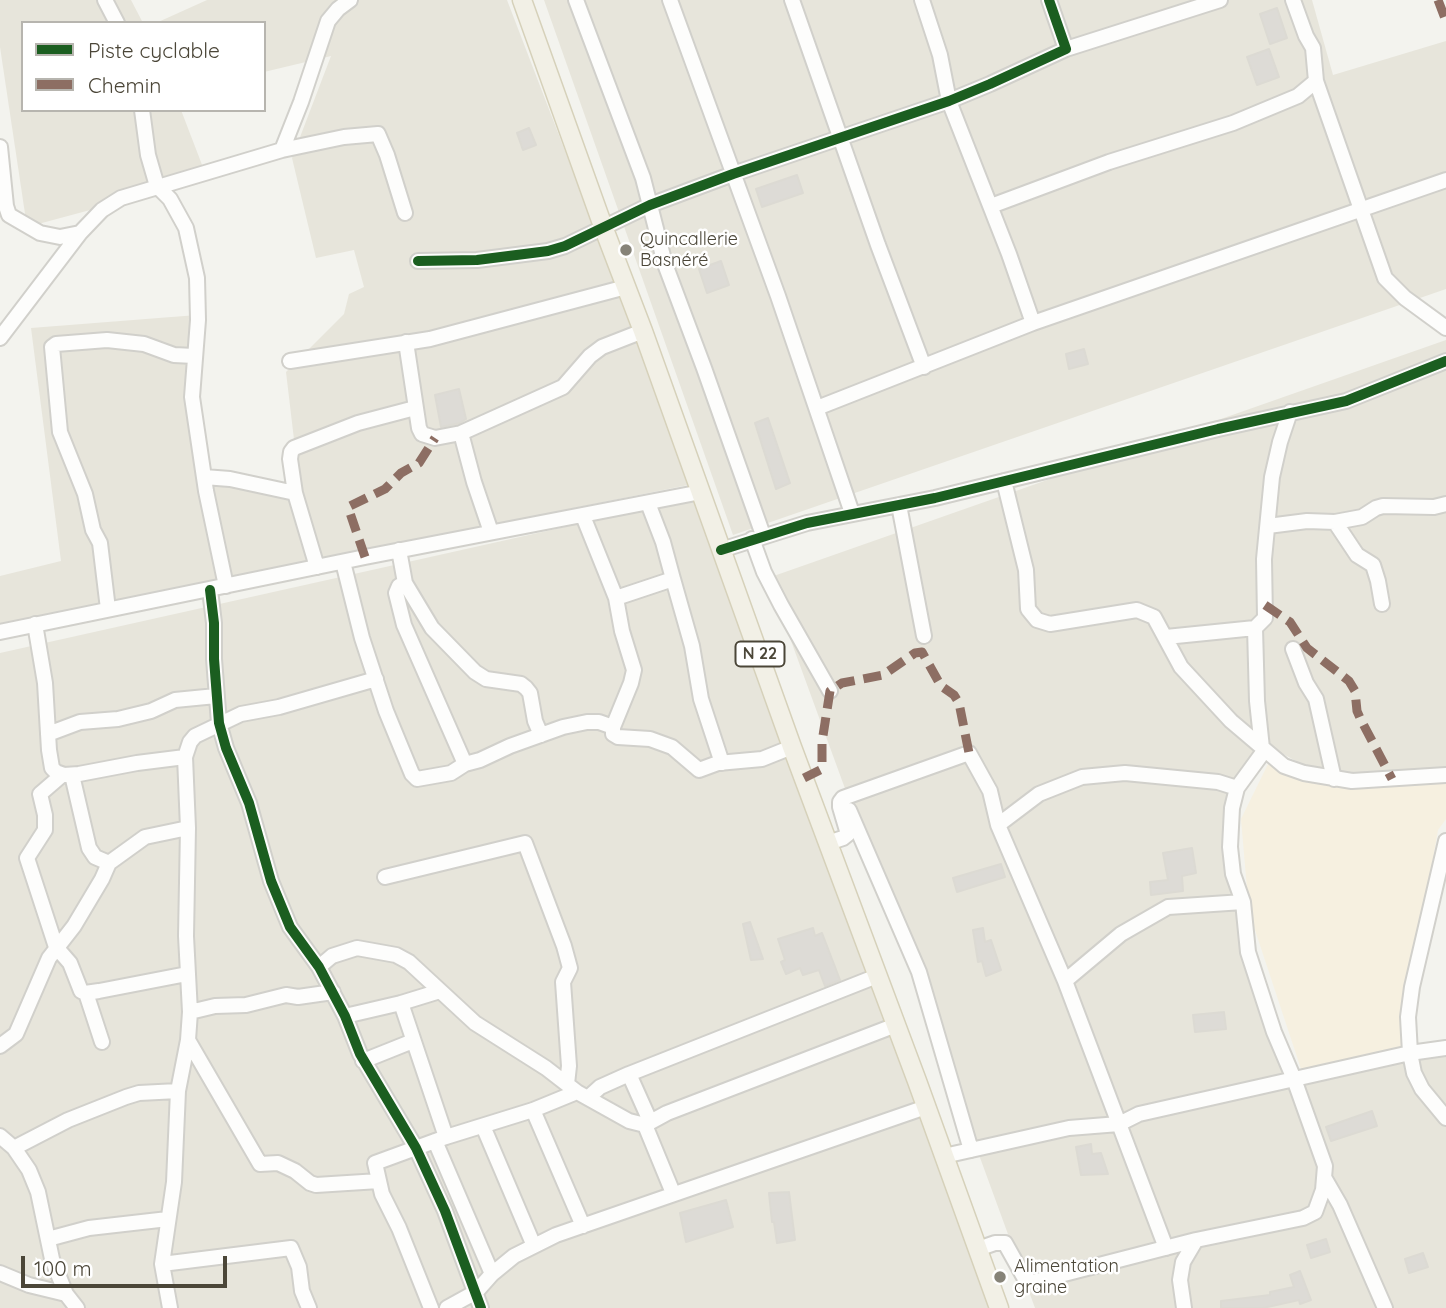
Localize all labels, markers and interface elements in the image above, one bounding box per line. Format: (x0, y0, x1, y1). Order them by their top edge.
legend (21, 21, 266, 112)
text: Piste cyclable (88, 37, 220, 63)
text: Chemin (88, 72, 161, 98)
place label: Quincallerie Basnéré (640, 229, 738, 272)
marker: Quincallerie Basnéré (618, 242, 634, 258)
road number: N 22 (736, 642, 784, 666)
scale bar (24, 1242, 231, 1286)
text: 100 m (34, 1255, 92, 1281)
place label: Alimentation graine (1014, 1256, 1119, 1298)
marker: Alimentation graine (992, 1269, 1008, 1285)

